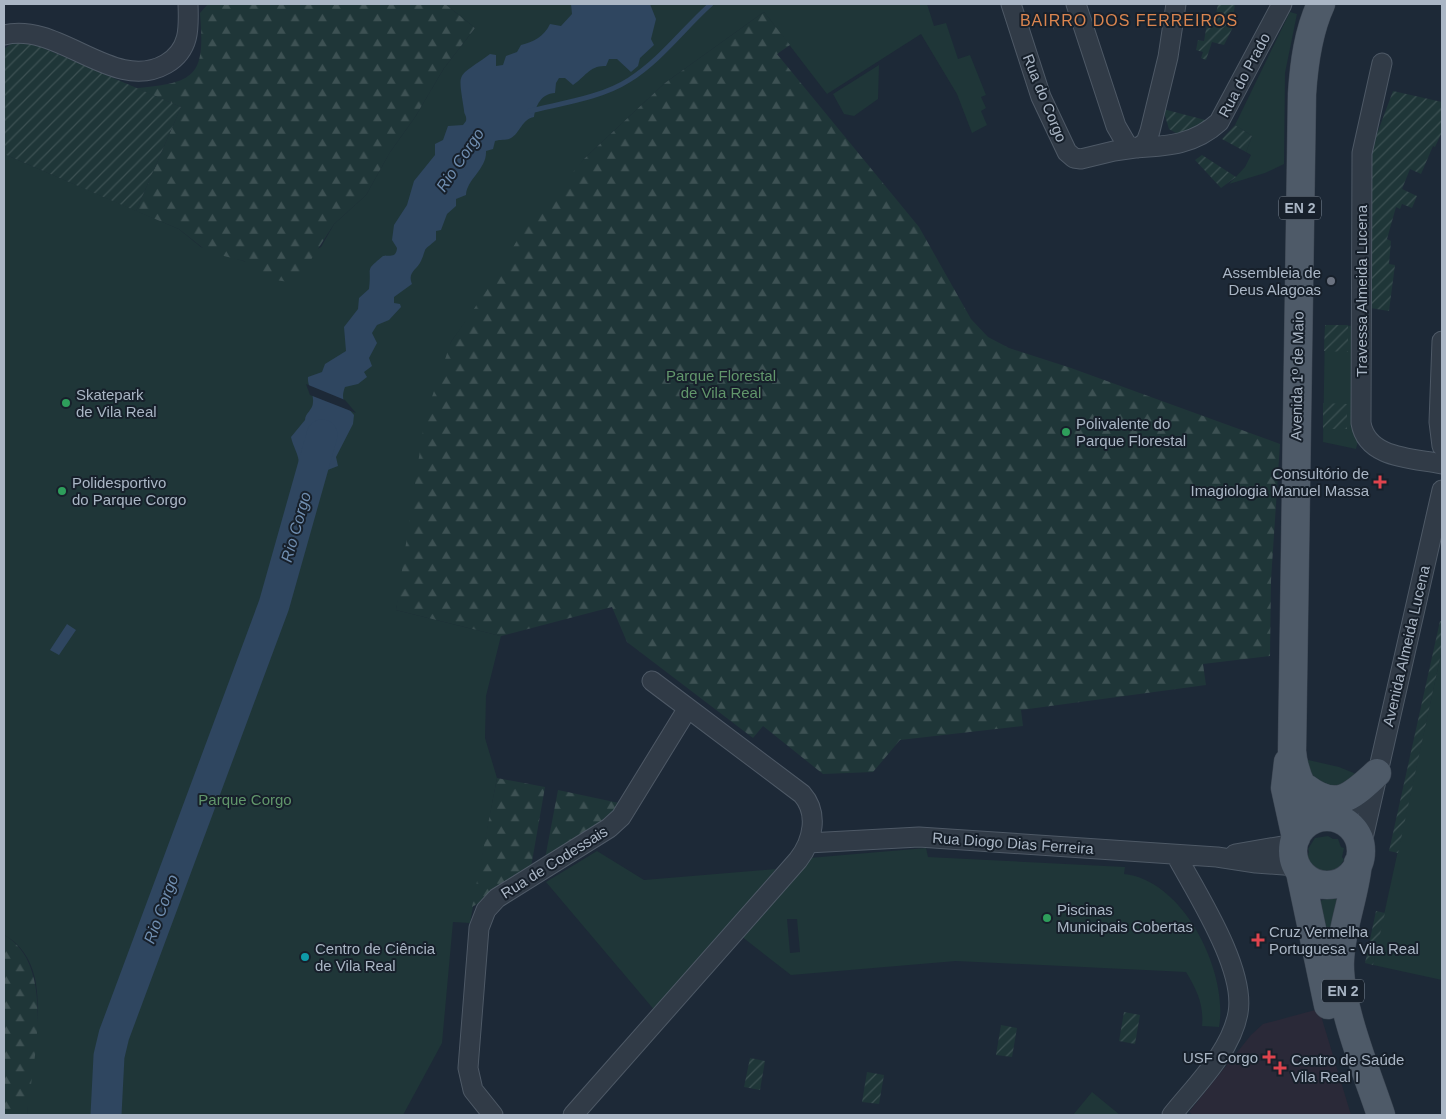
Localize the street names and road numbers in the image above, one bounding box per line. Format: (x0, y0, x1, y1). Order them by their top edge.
street label: Rua do Prado (1215, 30, 1273, 120)
street label: Rua do Corgo (1020, 52, 1070, 144)
road number: EN 2 (1279, 197, 1321, 220)
street label: Travessa Almeida Lucena (1353, 204, 1370, 377)
street label: Avenida 1º de Maio (1287, 311, 1307, 441)
street label: Avenida Almeida Lucena (1379, 563, 1433, 728)
street label: Rua de Codessais (498, 822, 610, 902)
street label: Rua Diogo Dias Ferreira (932, 829, 1095, 857)
road number: EN 2 (1322, 979, 1364, 1002)

